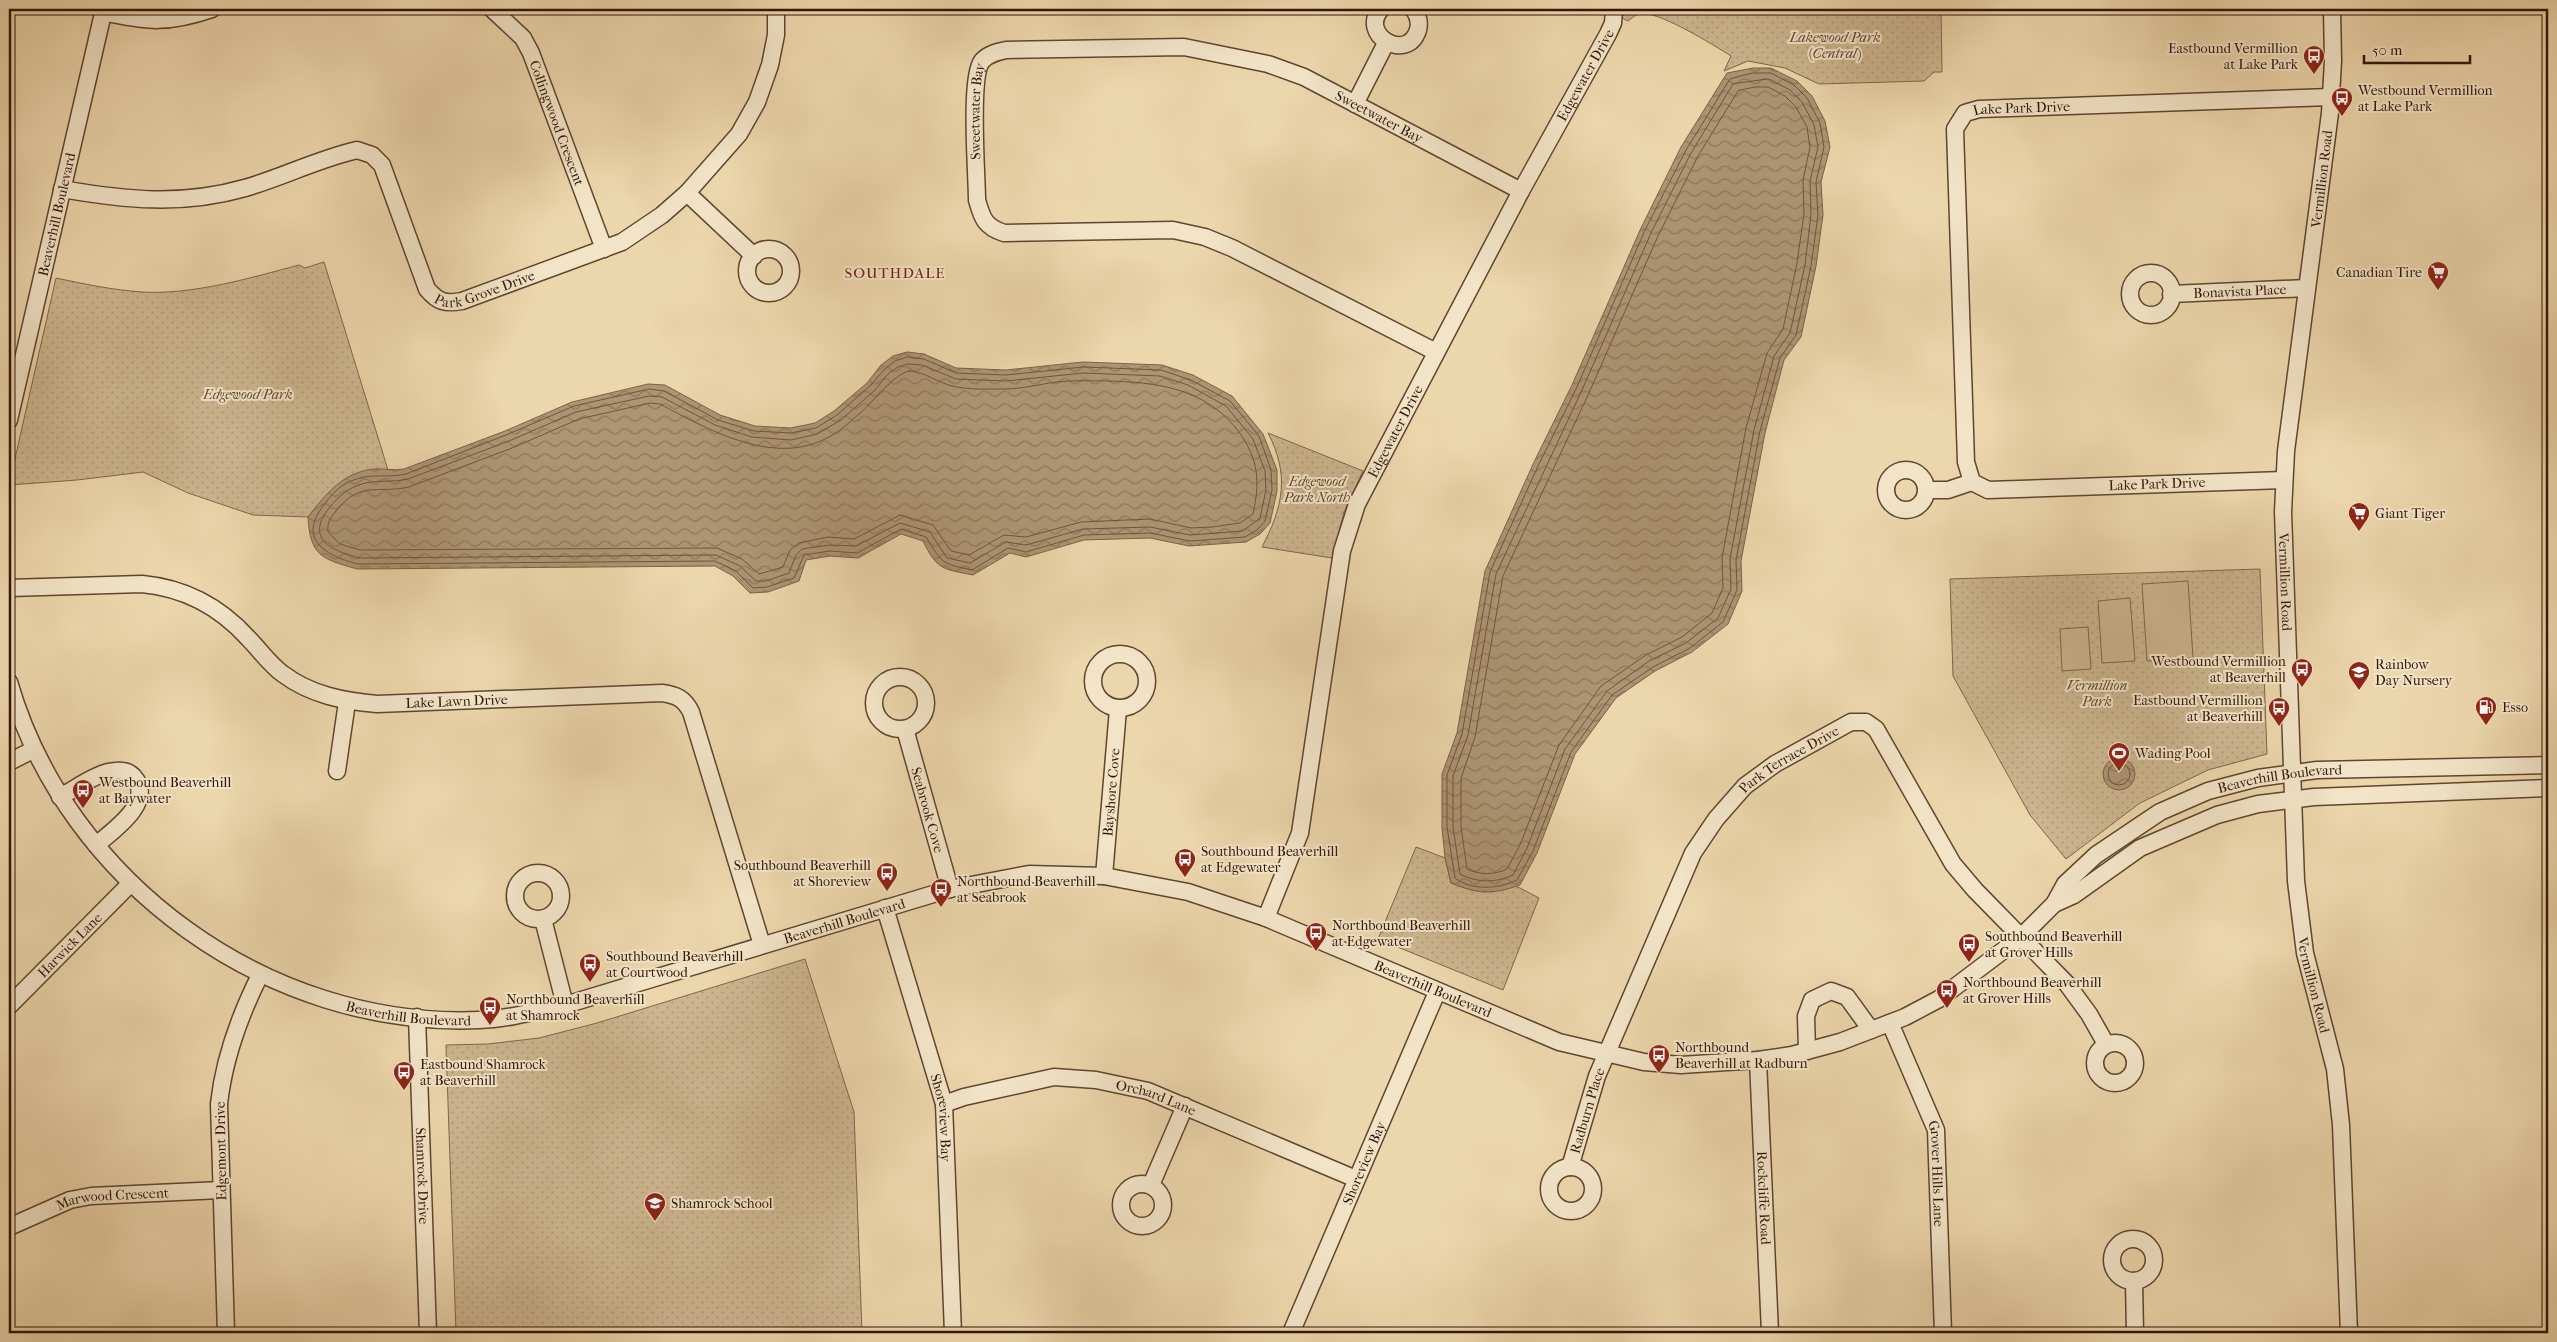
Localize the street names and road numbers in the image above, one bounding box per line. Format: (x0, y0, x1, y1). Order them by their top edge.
street label: Edgewater Drive (1553, 26, 1618, 124)
street label: Collingwood Crescent (526, 58, 588, 188)
street label: Sweetwater Bay (966, 60, 988, 160)
street label: Sweetwater Bay (1332, 86, 1426, 147)
street label: Lake Park Drive (1971, 97, 2070, 119)
street label: Vermillion Road (2307, 129, 2336, 230)
street label: Beaverhill Boulevard (34, 151, 79, 278)
street label: Park Grove Drive (431, 266, 537, 311)
street label: Bonavista Place (2193, 280, 2287, 302)
street label: Edgewater Drive (1364, 382, 1426, 481)
street label: Lake Park Drive (2108, 474, 2206, 494)
street label: Vermillion Road (2275, 532, 2296, 632)
street label: Lake Lawn Drive (405, 690, 508, 711)
street label: Park Terrace Drive (1735, 722, 1842, 796)
street label: Bayshore Cove (1099, 747, 1123, 837)
street label: Beaverhill Boulevard (2216, 761, 2343, 797)
street label: Seabrook Cove (908, 765, 948, 855)
street label: Beaverhill Boulevard (781, 894, 907, 947)
street label: Harwick Lane (34, 909, 105, 981)
street label: Vermillion Road (2294, 935, 2334, 1035)
street label: Beaverhill Boulevard (1372, 956, 1495, 1021)
street label: Beaverhill Boulevard (344, 997, 472, 1029)
street label: Radburn Place (1566, 1065, 1608, 1155)
street label: Shoreview Bay (927, 1072, 955, 1163)
street label: Orchard Lane (1114, 1076, 1199, 1119)
street label: Edgemont Drive (212, 1101, 230, 1201)
street label: Shoreview Bay (1339, 1118, 1389, 1207)
street label: Grover Hills Lane (1924, 1118, 1948, 1227)
street label: Shamrock Drive (412, 1127, 433, 1225)
street label: Rockcliffe Road (1754, 1151, 1775, 1245)
street label: Marwood Crescent (53, 1184, 169, 1214)

